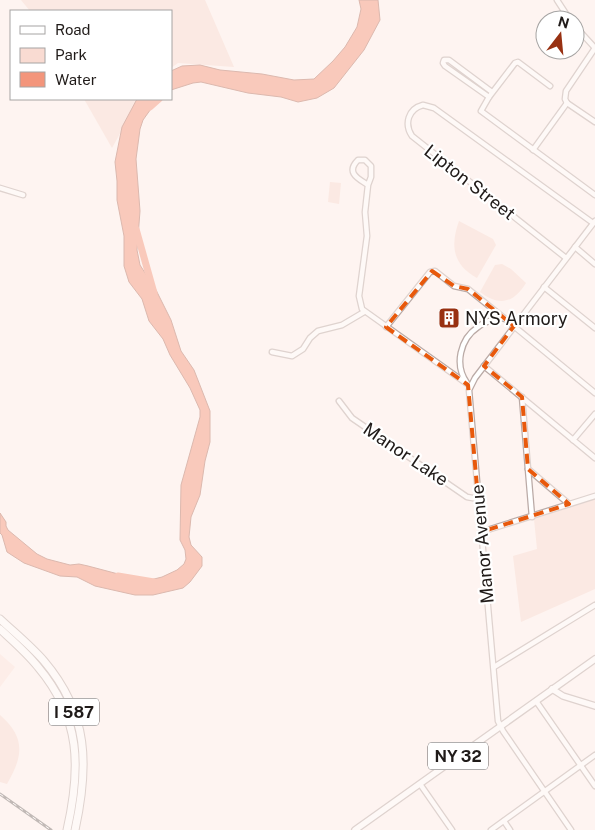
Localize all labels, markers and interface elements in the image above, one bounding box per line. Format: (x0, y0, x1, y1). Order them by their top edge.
legend (10, 10, 172, 100)
north arrow (535, 10, 585, 60)
text: N (556, 13, 571, 32)
text: Road (55, 21, 91, 38)
text: Park (55, 46, 87, 63)
text: Water (55, 71, 97, 88)
street label: Lipton Street (420, 140, 520, 224)
building icon: NYS Armory (437, 306, 461, 330)
place label: NYS Armory (465, 308, 568, 329)
street label: Manor Lake (360, 418, 452, 490)
street label: Manor Avenue (466, 483, 498, 605)
road number: I 587 (49, 699, 99, 726)
road number: NY 32 (428, 742, 488, 769)

